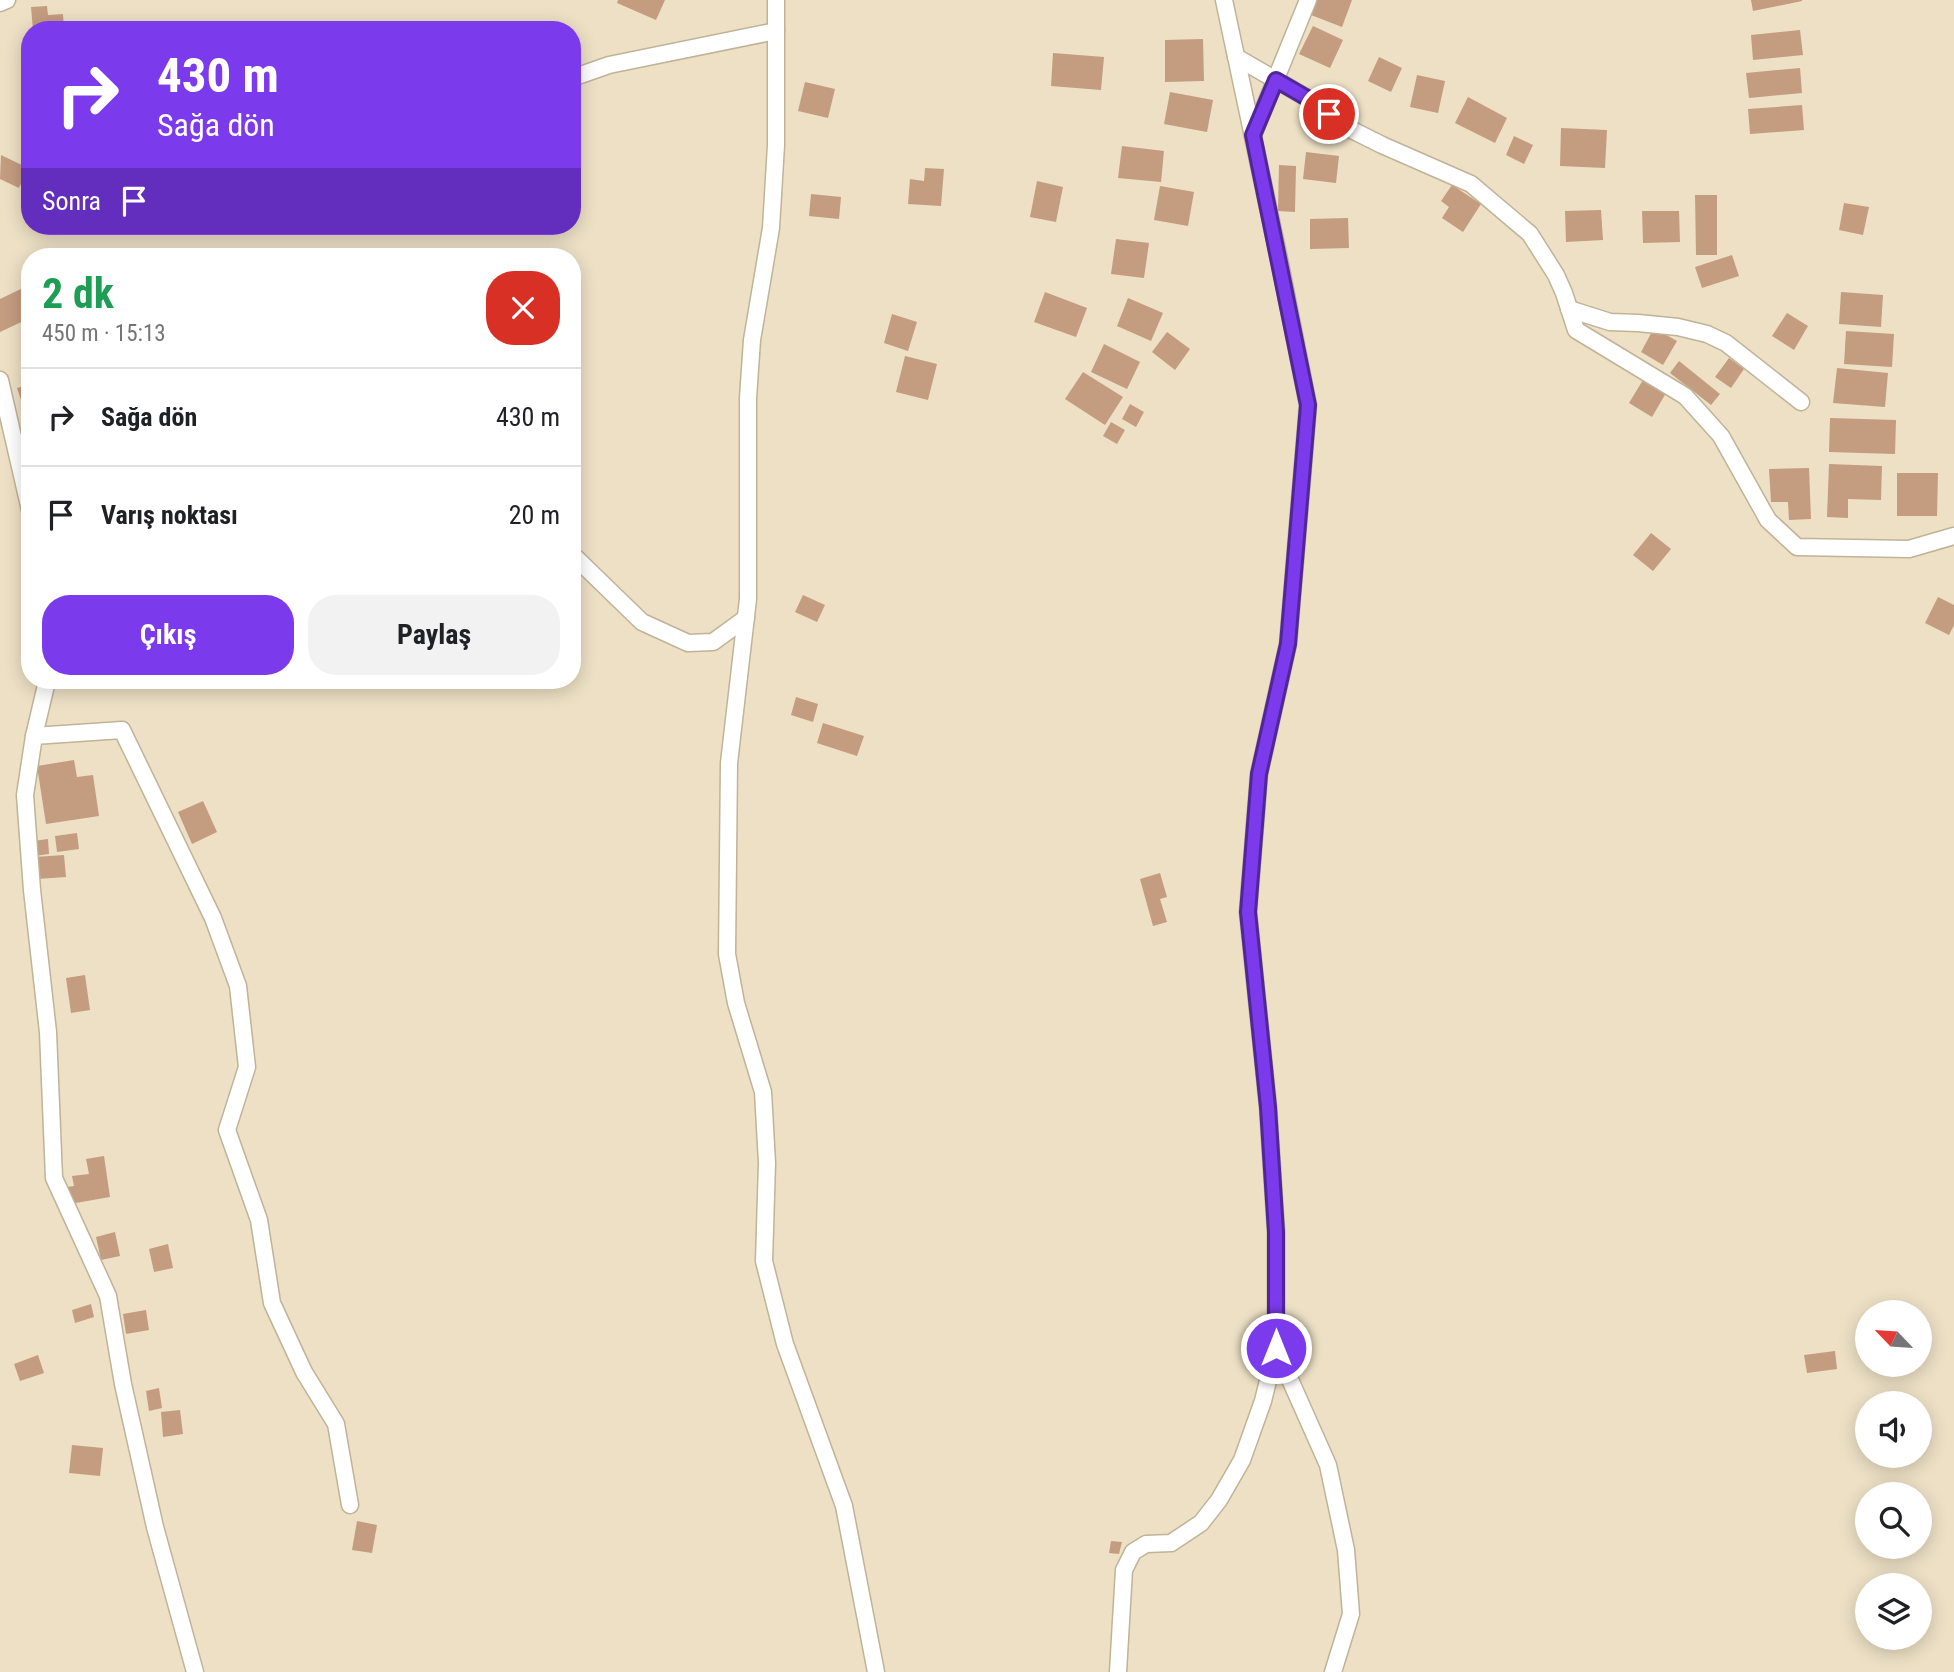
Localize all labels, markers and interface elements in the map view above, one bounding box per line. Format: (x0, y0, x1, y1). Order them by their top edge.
text: 430 m (157, 47, 279, 104)
icon: right (42, 49, 133, 140)
pin (1299, 84, 1359, 144)
icon: arrive (1310, 95, 1348, 133)
text: Sağa dön (157, 106, 275, 144)
icon: arrive (115, 182, 153, 220)
text: Sonra (42, 186, 101, 216)
text: 2 dk (42, 269, 114, 318)
button: close (486, 271, 560, 345)
text: 450 m · 15:13 (42, 320, 166, 347)
icon: right (42, 398, 80, 436)
text: Sağa dön (101, 402, 197, 432)
text: 430 m (496, 402, 560, 432)
icon: arrive (42, 496, 80, 534)
text: Varış noktası (101, 500, 238, 530)
text: 20 m (509, 500, 560, 530)
button: Çıkış (42, 595, 294, 675)
button: Paylaş (308, 595, 560, 675)
north arrow (1855, 1300, 1932, 1377)
map controls (1855, 1300, 1932, 1650)
position arrow (1239, 1311, 1313, 1385)
button: sound (1855, 1391, 1932, 1468)
button: search (1855, 1482, 1932, 1559)
button: layers (1855, 1573, 1932, 1650)

